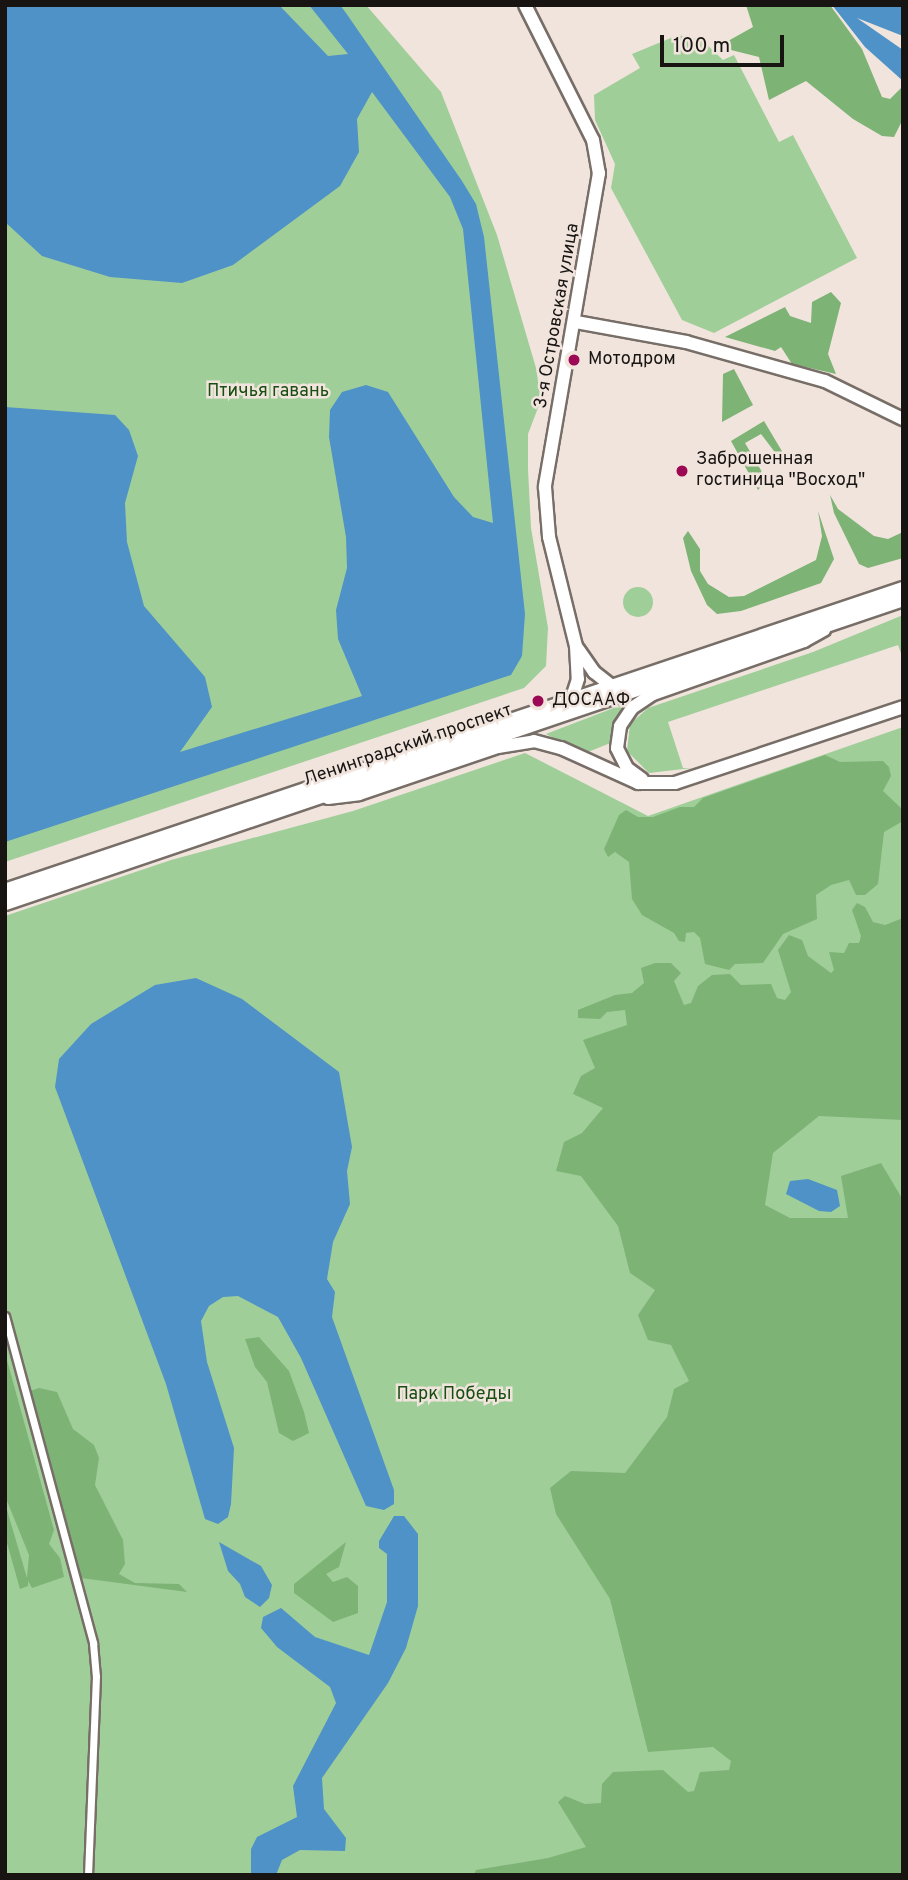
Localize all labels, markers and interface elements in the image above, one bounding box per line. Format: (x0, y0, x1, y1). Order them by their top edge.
scale bar (663, 21, 787, 65)
text: 100 m (673, 33, 730, 60)
street label: 3-я Островская улица (531, 222, 585, 410)
place label: Мотодром (588, 349, 676, 371)
marker: Мотодром (566, 352, 582, 368)
park label: Птичья гавань (207, 381, 329, 403)
place label: Заброшенная гостиница "Восход" (696, 450, 865, 492)
marker: Заброшенная гостиница "Восход" (674, 463, 690, 479)
place label: ДОСААФ (552, 690, 630, 712)
marker: ДОСААФ (530, 693, 546, 709)
street label: Ленинградский проспект (301, 700, 515, 792)
park label: Парк Победы (397, 1384, 511, 1406)

